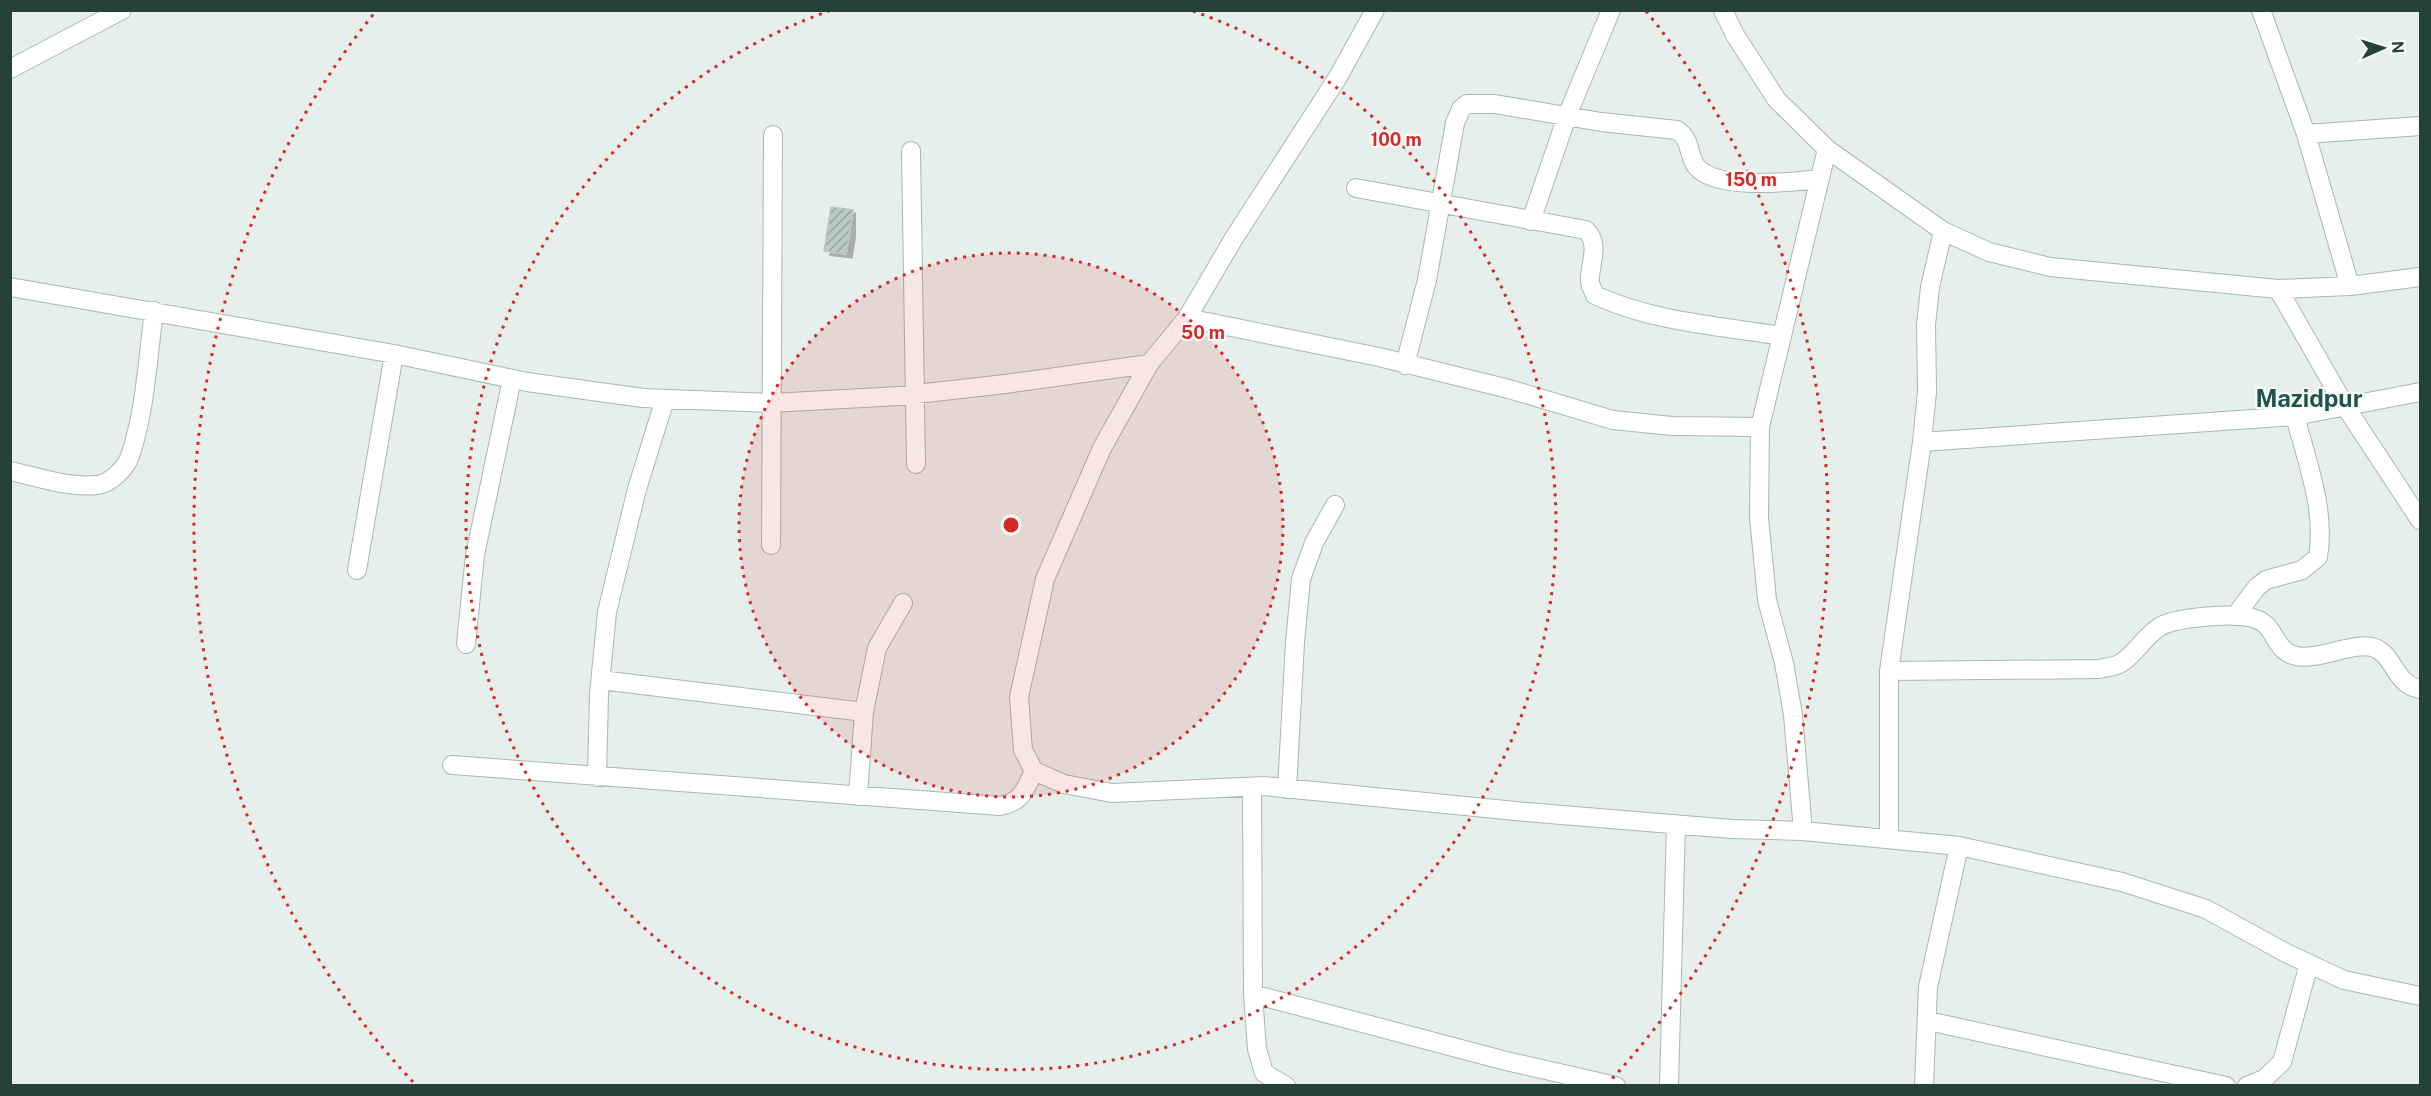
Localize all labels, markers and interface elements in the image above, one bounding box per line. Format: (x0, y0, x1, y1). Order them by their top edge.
north arrow (2353, 18, 2413, 78)
text: N (2388, 40, 2407, 54)
text: 100 m (1370, 129, 1422, 150)
text: 150 m (1725, 169, 1777, 190)
text: 50 m (1181, 322, 1225, 343)
district label: Mazidpur (2255, 384, 2363, 412)
centre of rings (1001, 515, 1021, 535)

